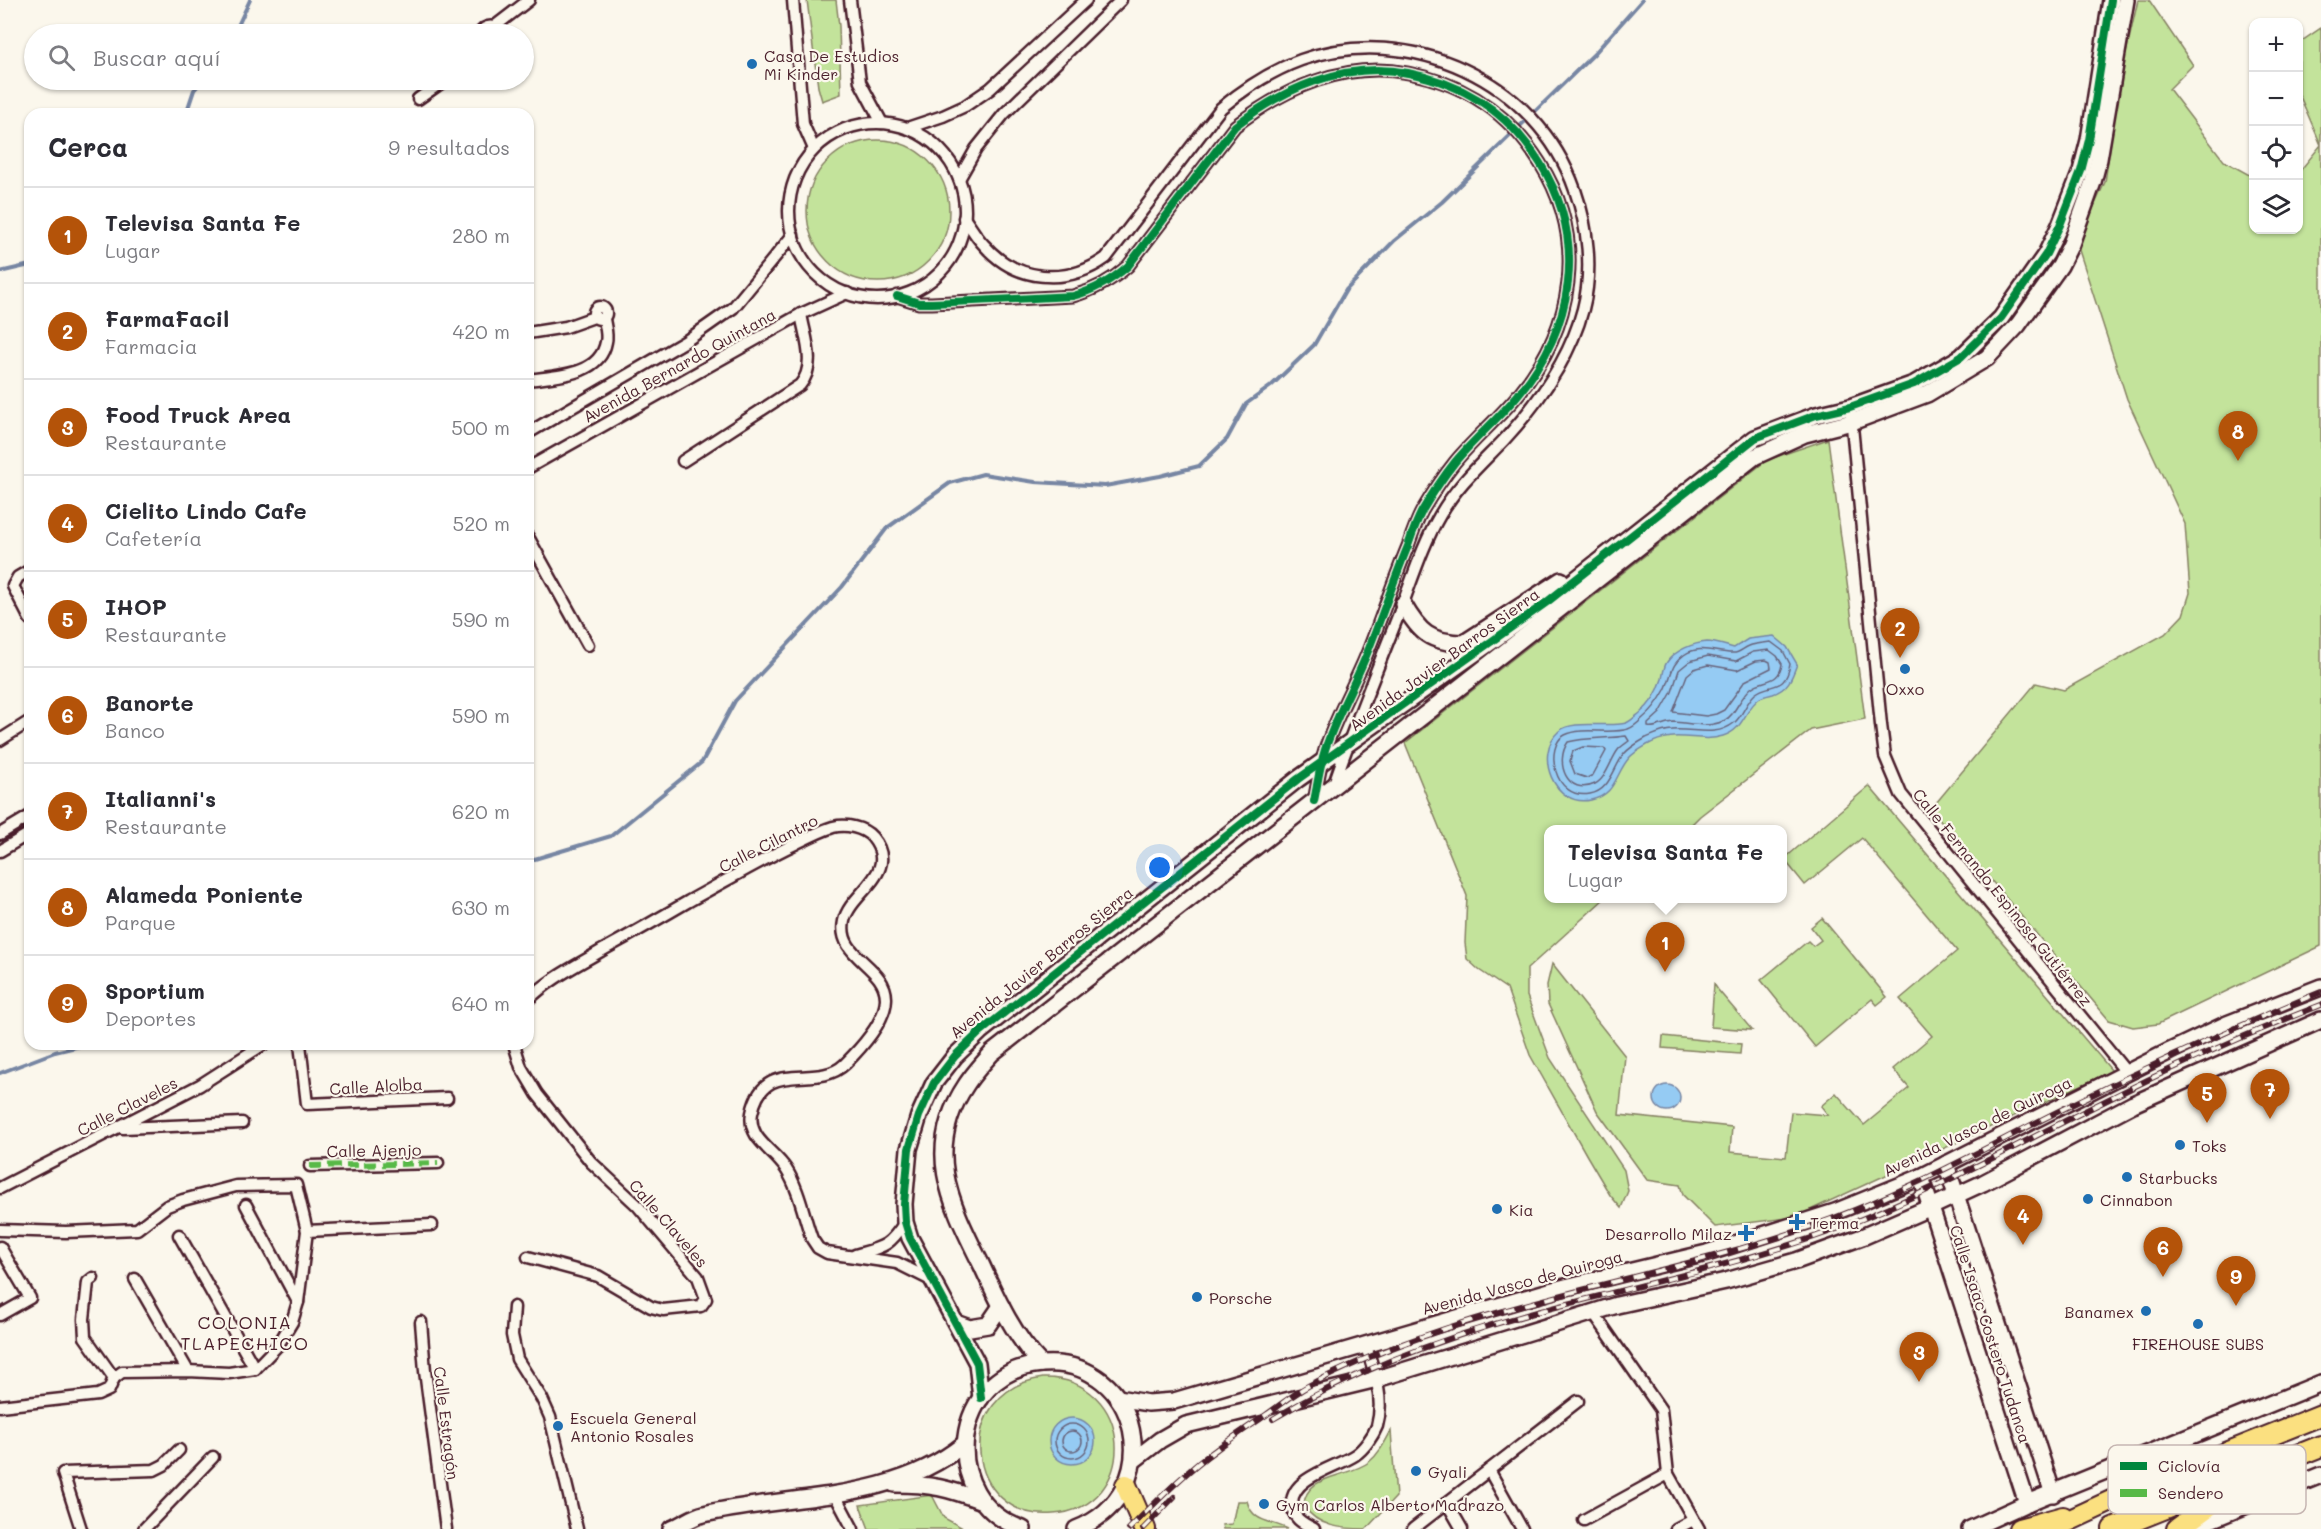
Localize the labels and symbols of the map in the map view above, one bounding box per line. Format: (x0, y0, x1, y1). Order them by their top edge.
place label: Casa De Estudios Mi Kinder (764, 45, 899, 84)
marker: Casa De Estudios Mi Kinder (745, 57, 759, 71)
street label: Avenida Bernardo Quintana (579, 303, 779, 427)
pin: 8 (2218, 412, 2258, 461)
street label: Avenida Javier Barros Sierra (1345, 583, 1543, 735)
pin: 2 (1880, 608, 1920, 658)
marker: Oxxo (1898, 662, 1912, 676)
place label: Oxxo (1886, 678, 1924, 699)
street label: Calle Fernando Espinosa Gutiérrez (1909, 784, 2097, 1010)
street label: Calle Cilantro (715, 809, 821, 877)
your location (1145, 853, 1174, 882)
street label: Avenida Javier Barros Sierra (945, 881, 1137, 1043)
pin: 1 (1646, 922, 1684, 972)
pin: 7 (2250, 1070, 2290, 1119)
street label: Avenida Vasco de Quiroga (1879, 1071, 2075, 1181)
street label: Calle Claveles (73, 1072, 181, 1140)
street label: Calle Alolba (329, 1073, 423, 1099)
pin: 5 (2188, 1074, 2226, 1123)
place label: Toks (2192, 1135, 2227, 1156)
marker: Toks (2173, 1138, 2187, 1152)
street label: Calle Ajenjo (327, 1139, 421, 1161)
place label: Starbucks (2139, 1167, 2218, 1188)
marker: Starbucks (2120, 1170, 2134, 1184)
street label: Calle Claveles (625, 1175, 713, 1271)
place label: Cinnabon (2100, 1189, 2173, 1210)
marker: Cinnabon (2081, 1192, 2095, 1206)
pin: 4 (2004, 1196, 2042, 1245)
place label: Kia (1509, 1199, 1534, 1220)
marker: Kia (1490, 1202, 1504, 1216)
place label: Terma (1810, 1212, 1860, 1233)
marker: Terma (1788, 1213, 1806, 1231)
street label: Calle Isaac Costero Tudanca (1946, 1222, 2036, 1446)
place label: Desarrollo Milaz (1605, 1223, 1732, 1244)
marker: Desarrollo Milaz (1737, 1224, 1755, 1242)
pin: 6 (2144, 1228, 2182, 1277)
street label: Avenida Vasco de Quiroga (1419, 1245, 1625, 1319)
pin: 9 (2216, 1256, 2256, 1306)
place label: Porsche (1209, 1287, 1272, 1308)
marker: Porsche (1190, 1290, 1204, 1304)
place label: Banamex (2064, 1301, 2134, 1322)
marker: Banamex (2139, 1304, 2153, 1318)
district label: COLONIA TLAPECHICO (181, 1310, 309, 1355)
marker: FIREHOUSE SUBS (2191, 1317, 2205, 1331)
pin: 3 (1900, 1332, 1938, 1382)
place label: FIREHOUSE SUBS (2132, 1333, 2264, 1354)
street label: Calle Estragón (430, 1365, 464, 1481)
place label: Escuela General Antonio Rosales (570, 1407, 697, 1446)
marker: Escuela General Antonio Rosales (551, 1419, 565, 1433)
legend (2108, 1445, 2306, 1514)
text: Ciclovía (2158, 1455, 2221, 1476)
place label: Gyali (1428, 1461, 1467, 1482)
marker: Gyali (1409, 1464, 1423, 1478)
text: Sendero (2158, 1482, 2223, 1503)
place label: Gym Carlos Alberto Madrazo (1276, 1494, 1504, 1515)
marker: Gym Carlos Alberto Madrazo (1257, 1497, 1271, 1511)

